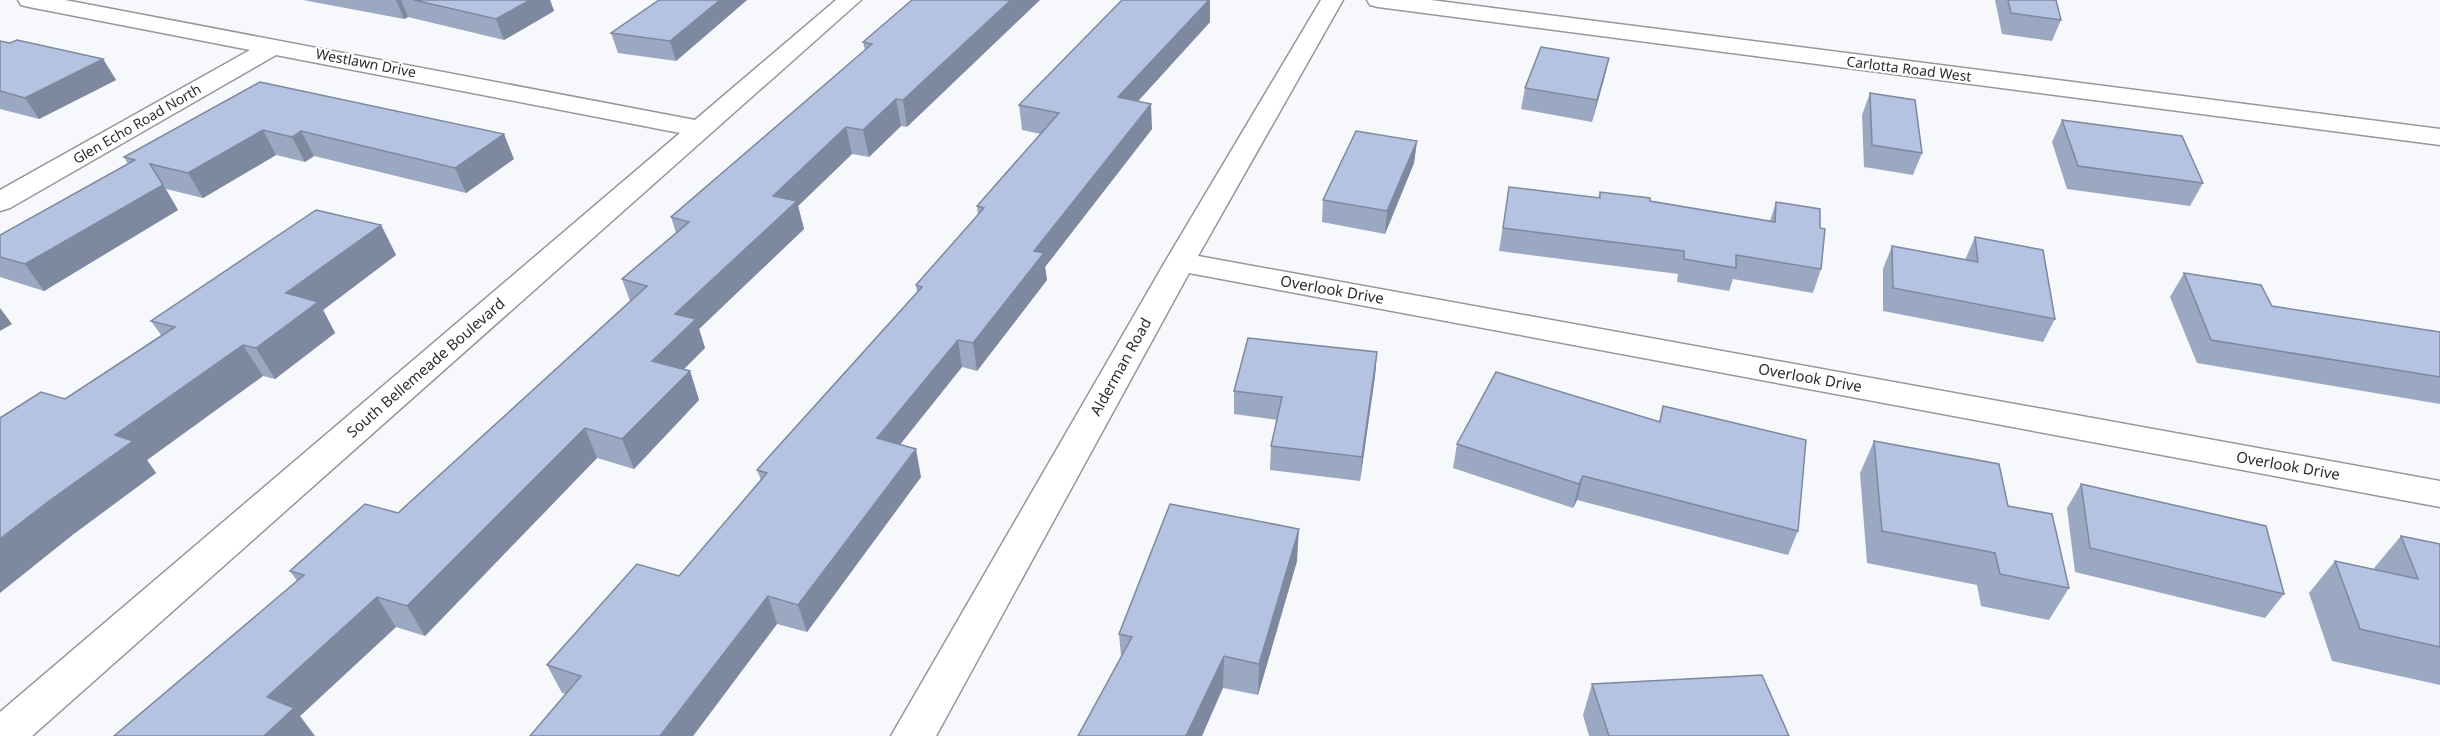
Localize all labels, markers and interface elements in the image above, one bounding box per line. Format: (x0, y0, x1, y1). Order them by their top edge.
street label: Westlawn Drive (314, 43, 418, 82)
street label: Carlotta Road West (1845, 51, 1973, 86)
street label: Glen Echo Road North (69, 79, 204, 168)
street label: Overlook Drive (1279, 270, 1386, 308)
street label: South Bellemeade Boulevard (342, 293, 509, 441)
street label: Alderman Road (1085, 314, 1155, 419)
street label: Overlook Drive (1757, 358, 1864, 396)
street label: Overlook Drive (2235, 446, 2342, 484)

